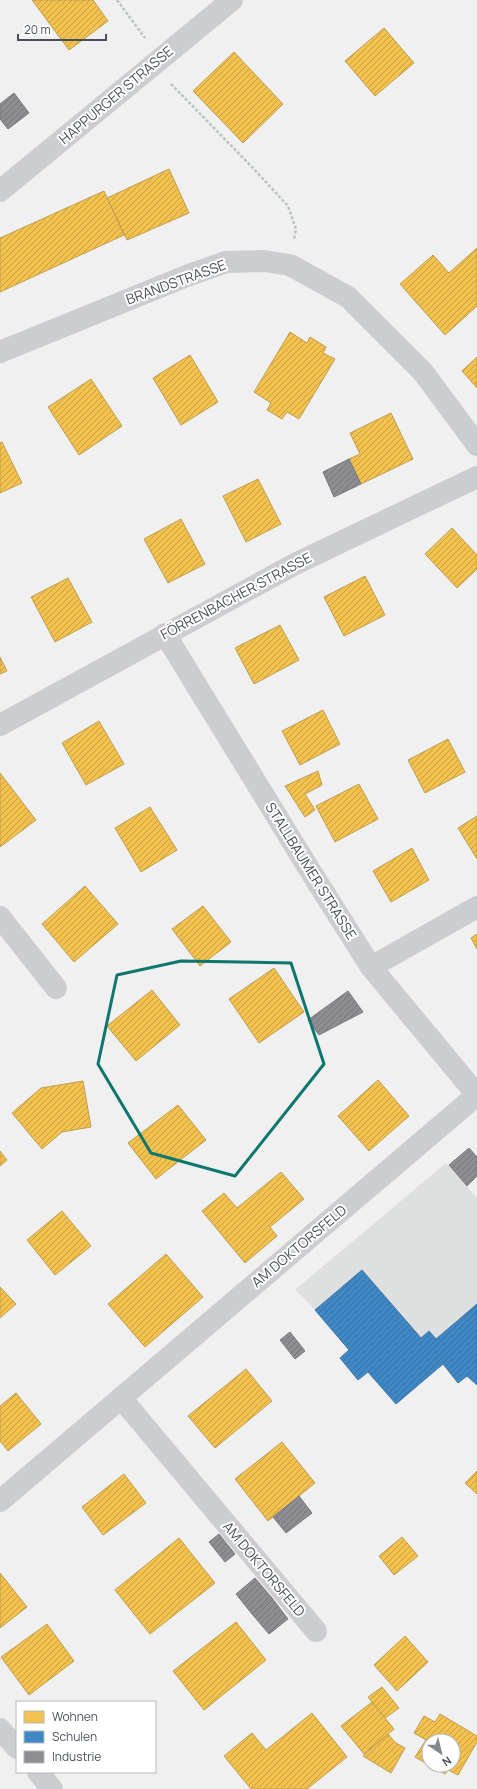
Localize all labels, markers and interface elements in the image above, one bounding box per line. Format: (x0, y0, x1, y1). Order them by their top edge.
scale bar (18, 16, 106, 42)
text: 20 m (24, 21, 51, 38)
street label: HAPPURGER STRASSE (55, 41, 177, 148)
street label: BRANDSTRASSE (123, 255, 228, 308)
street label: FÖRRENBACHER STRASSE (157, 548, 315, 644)
street label: STALLBAUMER STRASSE (261, 799, 361, 943)
street label: AM DOKTORSFELD (247, 1200, 350, 1291)
street label: AM DOKTORSFELD (219, 1517, 310, 1620)
legend (16, 1701, 156, 1773)
text: Wohnen (52, 1708, 98, 1725)
text: Schulen (52, 1728, 97, 1745)
north arrow (421, 1733, 461, 1773)
text: Industrie (52, 1748, 101, 1765)
text: N (439, 1753, 455, 1770)

